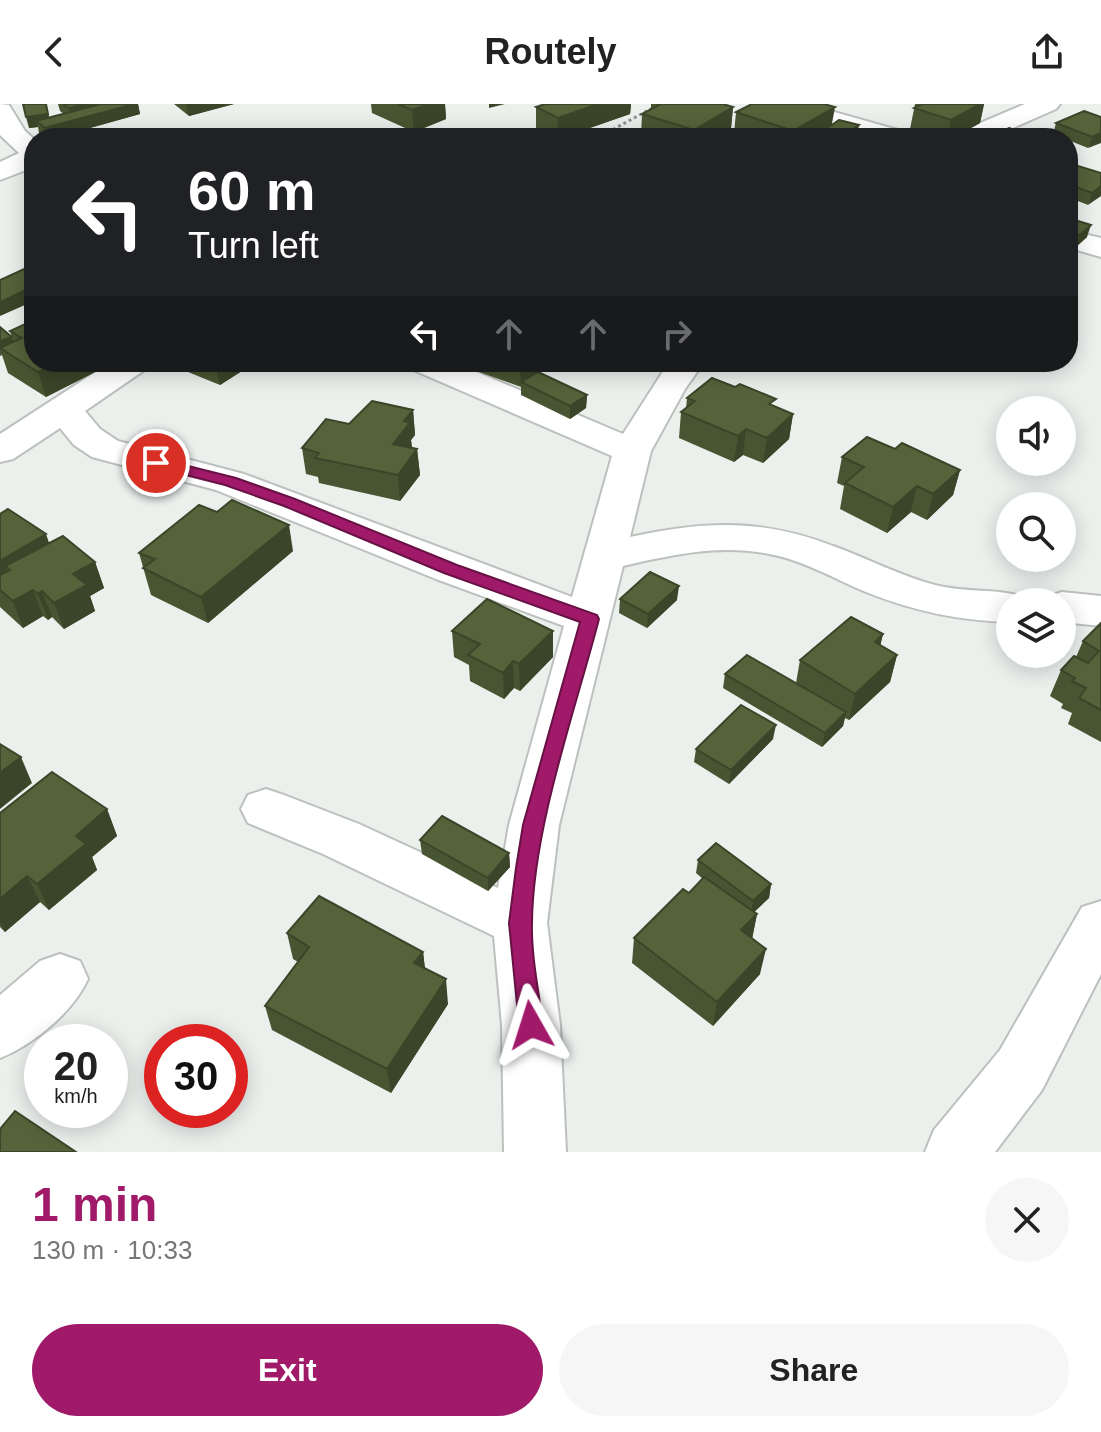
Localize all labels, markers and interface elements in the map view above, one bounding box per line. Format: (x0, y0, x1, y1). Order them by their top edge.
icon: back (32, 30, 76, 74)
icon: share (1025, 30, 1069, 74)
text: Routely (484, 31, 617, 72)
text: 60 m (188, 159, 316, 222)
icon: left (56, 160, 160, 264)
text: Turn left (188, 225, 319, 266)
icon: left (403, 312, 447, 356)
icon: ahead (487, 312, 531, 356)
icon: ahead (571, 312, 615, 356)
icon: right (655, 312, 699, 356)
map controls (996, 396, 1076, 668)
button: sound (996, 396, 1076, 476)
pin (122, 429, 190, 497)
icon: arrive (134, 441, 178, 485)
button: search (996, 492, 1076, 572)
button: layers (996, 588, 1076, 668)
position arrow (489, 983, 573, 1067)
speed limit sign: 30 (144, 1024, 248, 1128)
text: 20 (54, 1044, 98, 1088)
text: km/h (54, 1085, 98, 1107)
text: 1 min (32, 1178, 157, 1231)
button: close (985, 1178, 1069, 1262)
text: 130 m · 10:33 (32, 1235, 192, 1265)
button: Exit (32, 1324, 543, 1416)
button: Share (559, 1324, 1069, 1416)

